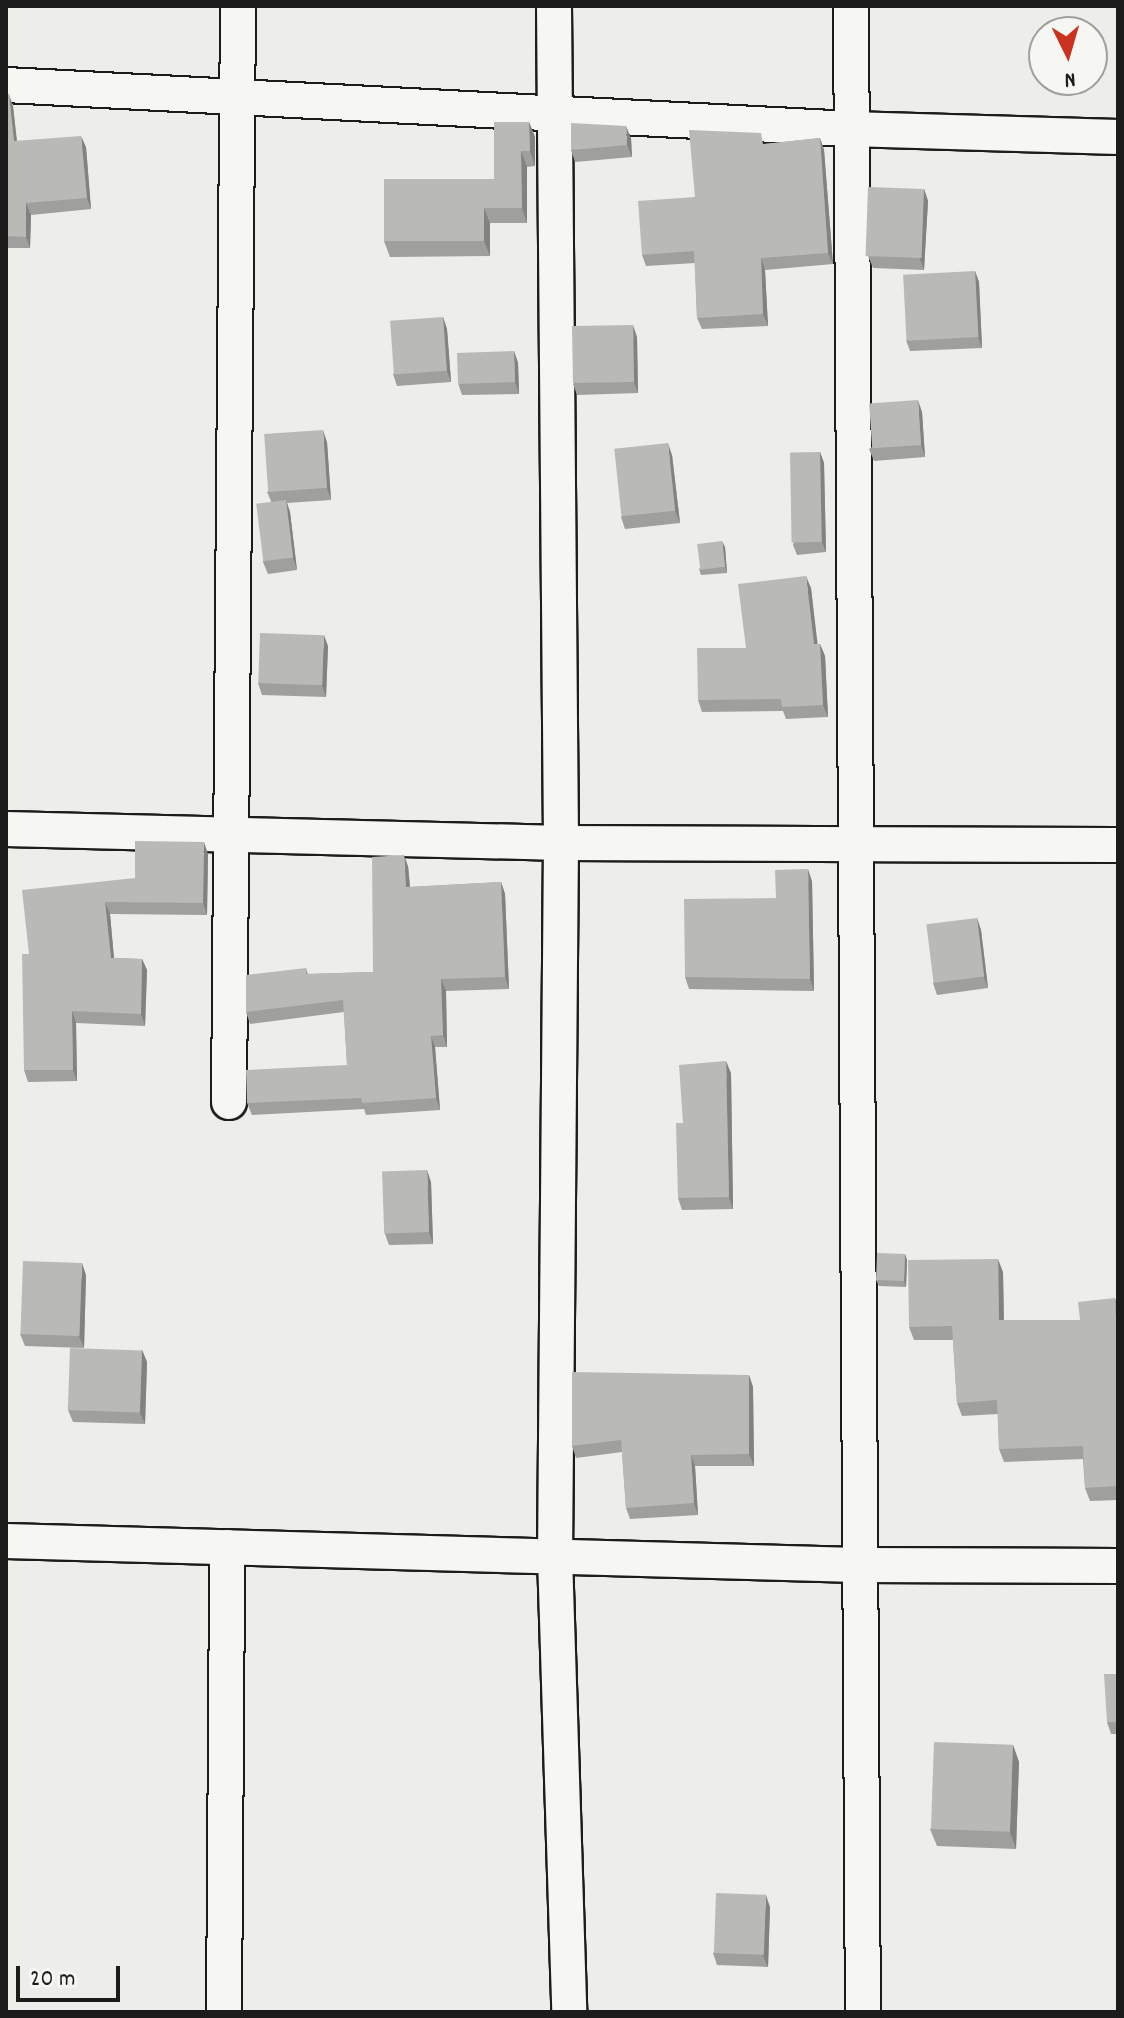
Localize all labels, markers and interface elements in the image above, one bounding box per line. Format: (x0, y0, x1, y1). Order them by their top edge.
north arrow (1028, 16, 1108, 96)
text: N (1063, 62, 1077, 94)
scale bar (20, 1950, 124, 2000)
text: 20 m (30, 1963, 76, 1997)

